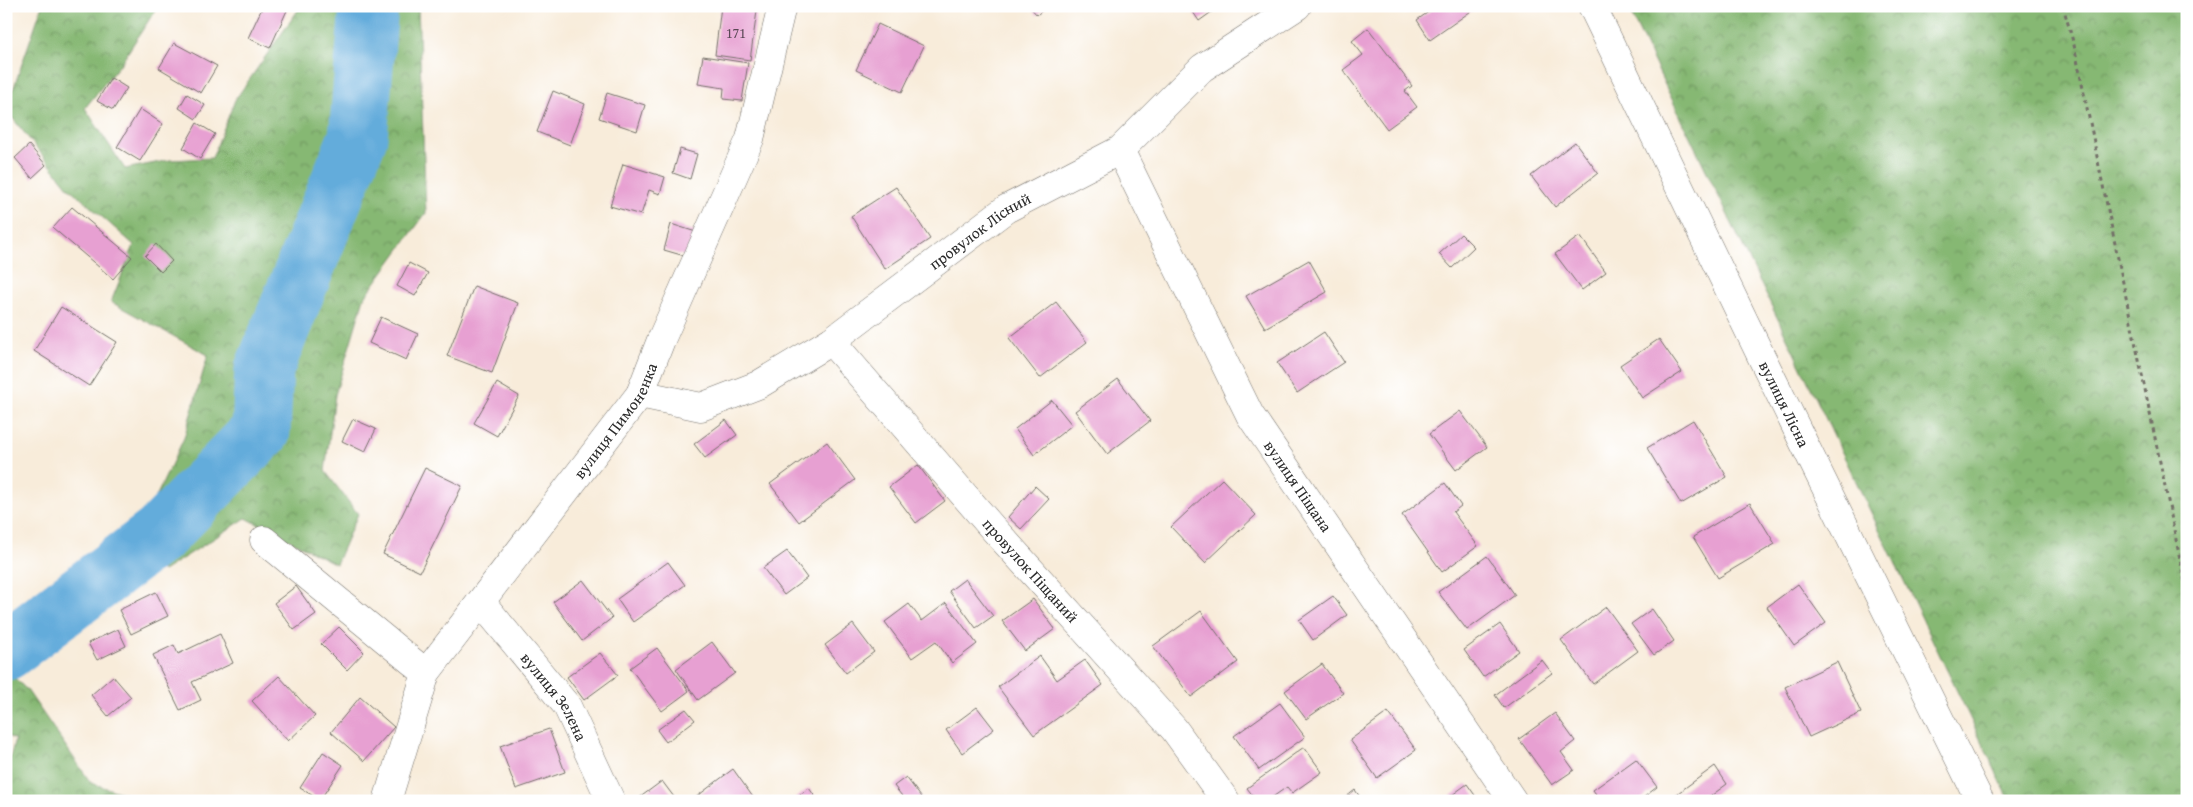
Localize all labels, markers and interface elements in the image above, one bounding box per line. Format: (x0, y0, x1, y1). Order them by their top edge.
house number: 171 (726, 23, 746, 43)
street label: провулок Лісний (923, 186, 1035, 275)
street label: вулиця Лісна (1753, 357, 1816, 452)
street label: вулиця Пимоненка (567, 359, 663, 484)
street label: вулиця Піщана (1258, 435, 1339, 537)
street label: провулок Піщаний (977, 513, 1085, 628)
street label: вулиця Зелена (515, 647, 594, 745)

